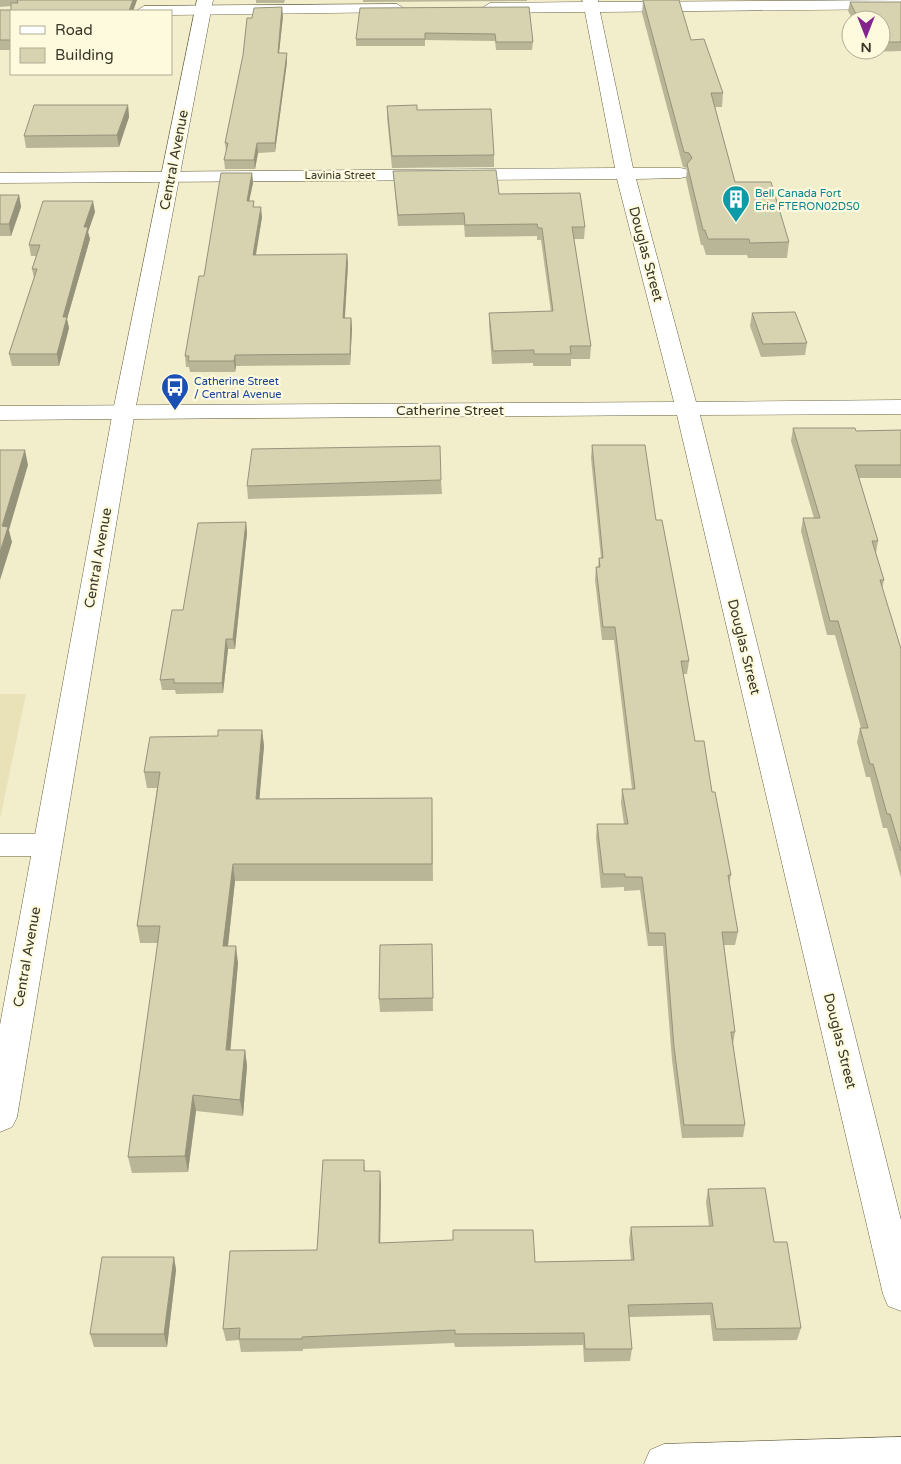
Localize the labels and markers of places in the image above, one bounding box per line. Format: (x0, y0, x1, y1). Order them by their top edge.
building icon: Bell Canada Fort Erie FTERON02DS0 (721, 184, 751, 223)
place label: Bell Canada Fort Erie FTERON02DS0 (755, 187, 860, 213)
bus stop icon: Catherine Street / Central Avenue (160, 372, 190, 411)
place label: Catherine Street / Central Avenue (194, 375, 282, 401)

